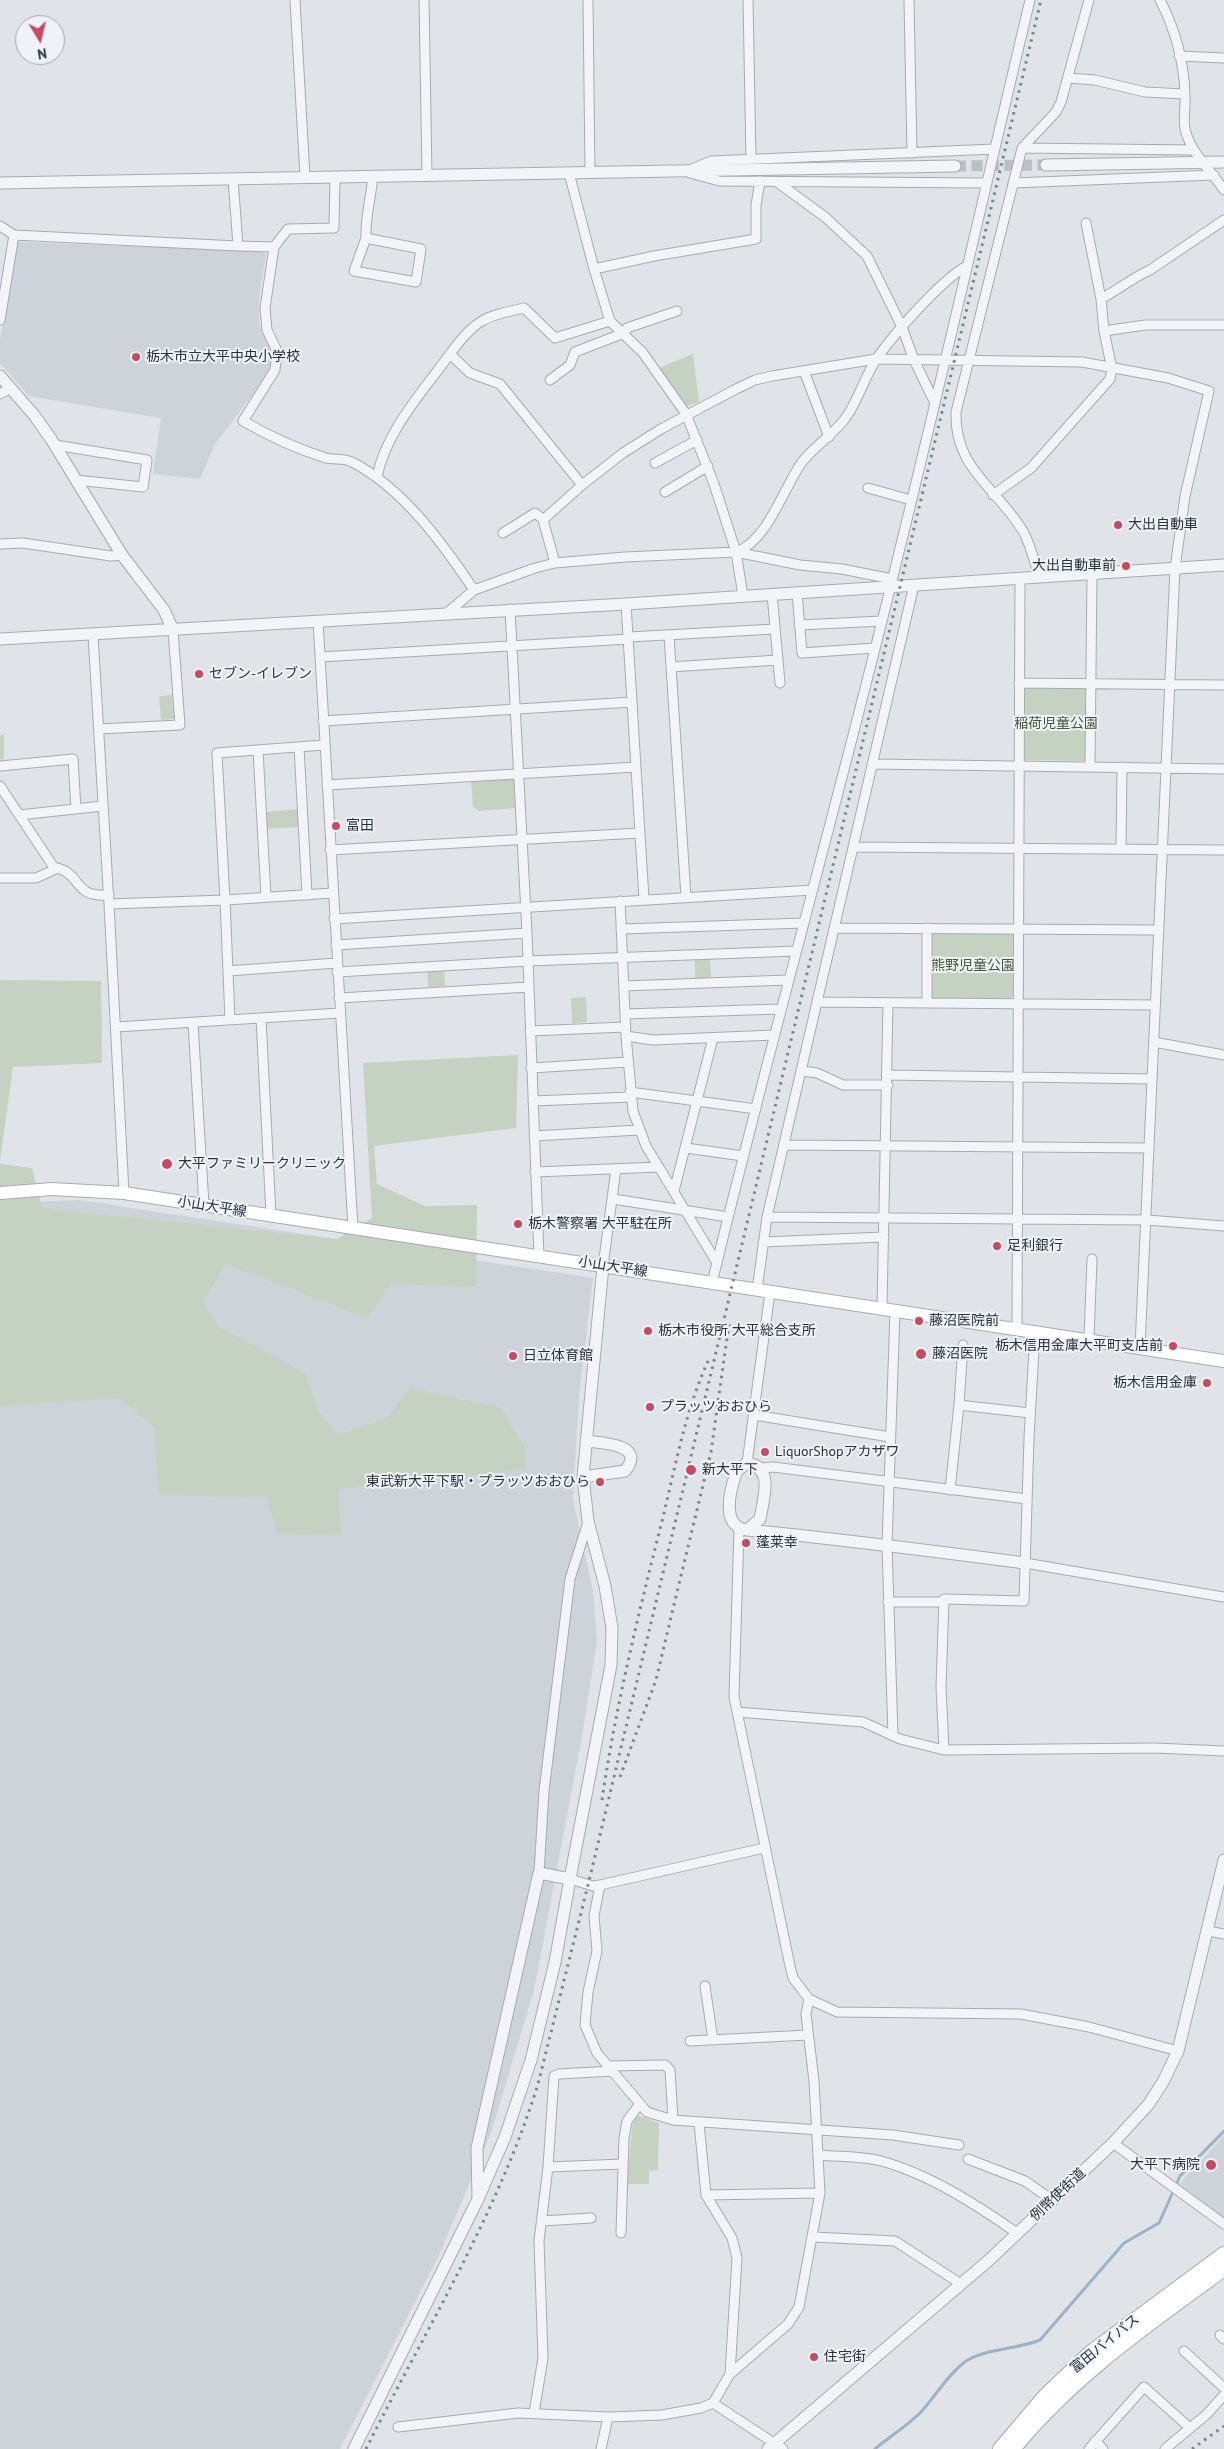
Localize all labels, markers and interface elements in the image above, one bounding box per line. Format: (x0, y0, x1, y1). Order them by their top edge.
north arrow (15, 15, 65, 65)
text: N (36, 44, 48, 63)
place label: 栃木市立大平中央小学校 (146, 349, 300, 365)
marker: 栃木市立大平中央小学校 (130, 351, 142, 363)
place label: 大出自動車 (1128, 517, 1198, 533)
marker: 大出自動車 (1112, 519, 1124, 531)
place label: 大出自動車前 (1032, 558, 1116, 574)
marker: 大出自動車前 (1120, 560, 1132, 572)
place label: セブン-イレブン (209, 666, 312, 682)
marker: セブン-イレブン (193, 668, 205, 680)
park label: 稲荷児童公園 (1014, 716, 1098, 732)
place label: 富田 (346, 818, 374, 834)
marker: 富田 (330, 820, 342, 832)
park label: 熊野児童公園 (931, 958, 1015, 974)
place label: 大平ファミリークリニック (178, 1156, 346, 1172)
marker: 大平ファミリークリニック (160, 1157, 174, 1171)
street label: 小山大平線 (176, 1193, 248, 1221)
place label: 栃木警察署 大平駐在所 (528, 1216, 672, 1232)
marker: 栃木警察署 大平駐在所 (512, 1218, 524, 1230)
place label: 足利銀行 (1007, 1238, 1063, 1254)
marker: 足利銀行 (991, 1240, 1003, 1252)
street label: 小山大平線 (577, 1253, 649, 1281)
place label: 藤沼医院前 (929, 1313, 999, 1329)
marker: 藤沼医院前 (913, 1315, 925, 1327)
place label: 栃木市役所 大平総合支所 (658, 1323, 816, 1339)
marker: 栃木市役所 大平総合支所 (642, 1325, 654, 1337)
place label: 栃木信用金庫大平町支店前 (995, 1338, 1163, 1354)
marker: 栃木信用金庫大平町支店前 (1167, 1340, 1179, 1352)
place label: 藤沼医院 (932, 1346, 988, 1362)
marker: 藤沼医院 (914, 1347, 928, 1361)
place label: 日立体育館 (523, 1348, 593, 1364)
marker: 日立体育館 (507, 1350, 519, 1362)
place label: 栃木信用金庫 (1113, 1375, 1197, 1391)
marker: 栃木信用金庫 (1201, 1377, 1213, 1389)
place label: プラッツおおひら (660, 1399, 772, 1415)
marker: プラッツおおひら (644, 1401, 656, 1413)
place label: LiquorShopアカザワ (775, 1444, 899, 1460)
marker: LiquorShopアカザワ (759, 1446, 771, 1458)
place label: 新大平下 (702, 1462, 758, 1478)
marker: 新大平下 (684, 1463, 698, 1477)
place label: 東武新大平下駅・プラッツおおひら (366, 1474, 590, 1490)
marker: 東武新大平下駅・プラッツおおひら (594, 1476, 606, 1488)
place label: 蓬莱幸 (756, 1535, 798, 1551)
marker: 蓬莱幸 (740, 1537, 752, 1549)
place label: 大平下病院 (1130, 2157, 1200, 2173)
marker: 大平下病院 (1204, 2158, 1218, 2172)
street label: 例幣使街道 (1027, 2165, 1089, 2225)
street label: 富田バイパス (1067, 2311, 1143, 2377)
place label: 住宅街 (824, 2349, 866, 2365)
marker: 住宅街 (808, 2351, 820, 2363)

